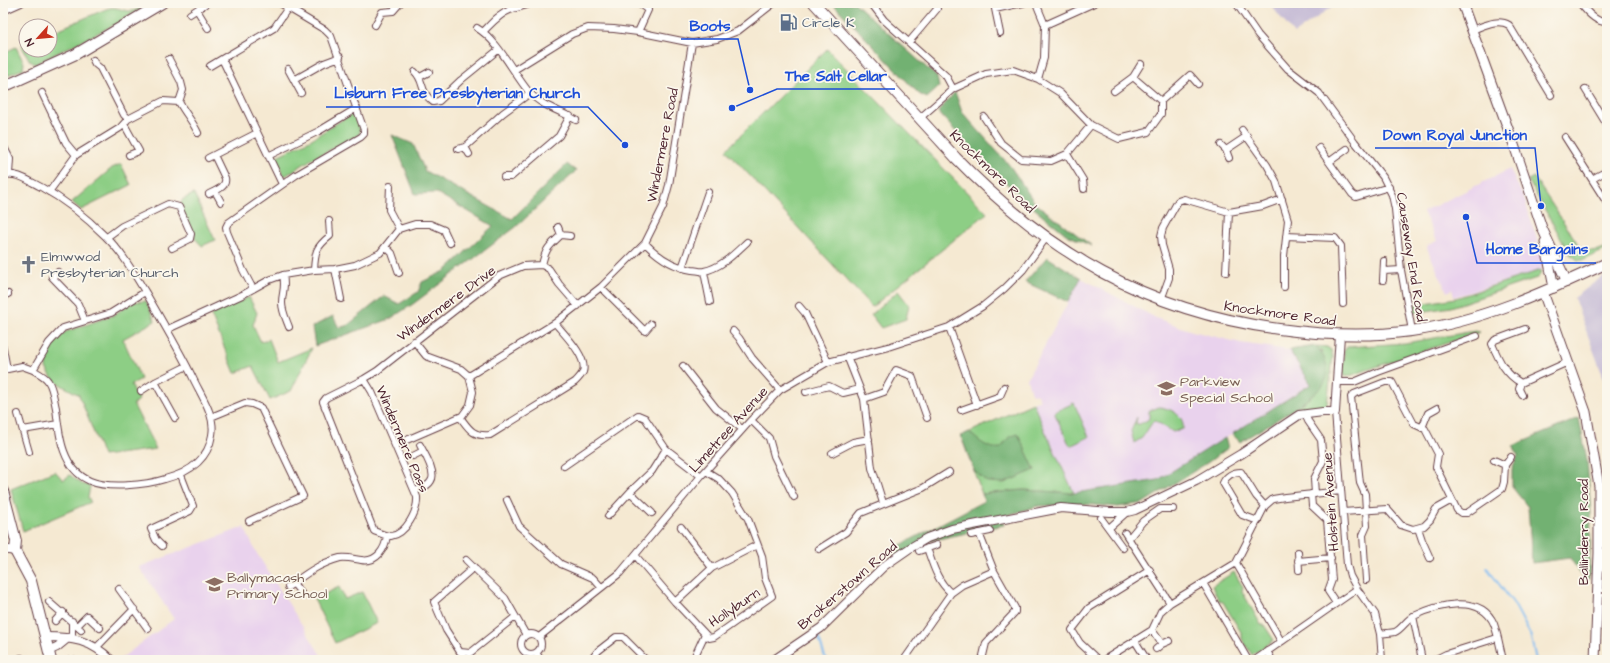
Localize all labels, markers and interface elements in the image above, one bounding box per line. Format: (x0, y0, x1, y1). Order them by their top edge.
callout: Boots (681, 12, 738, 39)
fuel station icon: Circle K (779, 12, 799, 32)
place label: Circle K (802, 13, 855, 33)
text: Boots (689, 16, 731, 37)
north arrow (18, 18, 58, 58)
text: N (21, 36, 38, 49)
callout: The Salt Cellar (777, 62, 895, 89)
text: The Salt Cellar (784, 66, 888, 87)
callout: Lisburn Free Presbyterian Church (326, 80, 588, 107)
text: Lisburn Free Presbyterian Church (334, 83, 580, 105)
street label: Windermere Road (642, 86, 684, 204)
callout: Down Royal Junction (1375, 121, 1535, 148)
street label: Knockmore Road (945, 125, 1040, 218)
text: Down Royal Junction (1383, 125, 1527, 147)
street label: Causeway End Road (1391, 191, 1431, 323)
callout: Home Bargains (1477, 236, 1596, 263)
text: Home Bargains (1486, 239, 1589, 262)
place label: Elmwwod Presbyterian Church (41, 247, 178, 283)
church icon: Elmwwod Presbyterian Church (18, 254, 38, 274)
street label: Windermere Drive (393, 261, 500, 347)
street label: Knockmore Road (1223, 296, 1337, 332)
place label: Parkview Special School (1180, 372, 1273, 408)
school or university icon: Parkview Special School (1157, 379, 1177, 399)
street label: Limetree Avenue (685, 382, 773, 477)
street label: Windermere Pass (371, 383, 434, 496)
street label: Holstein Avenue (1318, 451, 1344, 552)
street label: Ballinderry Road (1574, 479, 1594, 585)
street label: Brokerstown Road (794, 537, 902, 635)
place label: Ballymacash Primary School (227, 568, 328, 604)
school or university icon: Ballymacash Primary School (204, 575, 224, 595)
street label: Hollyburn (705, 583, 764, 632)

